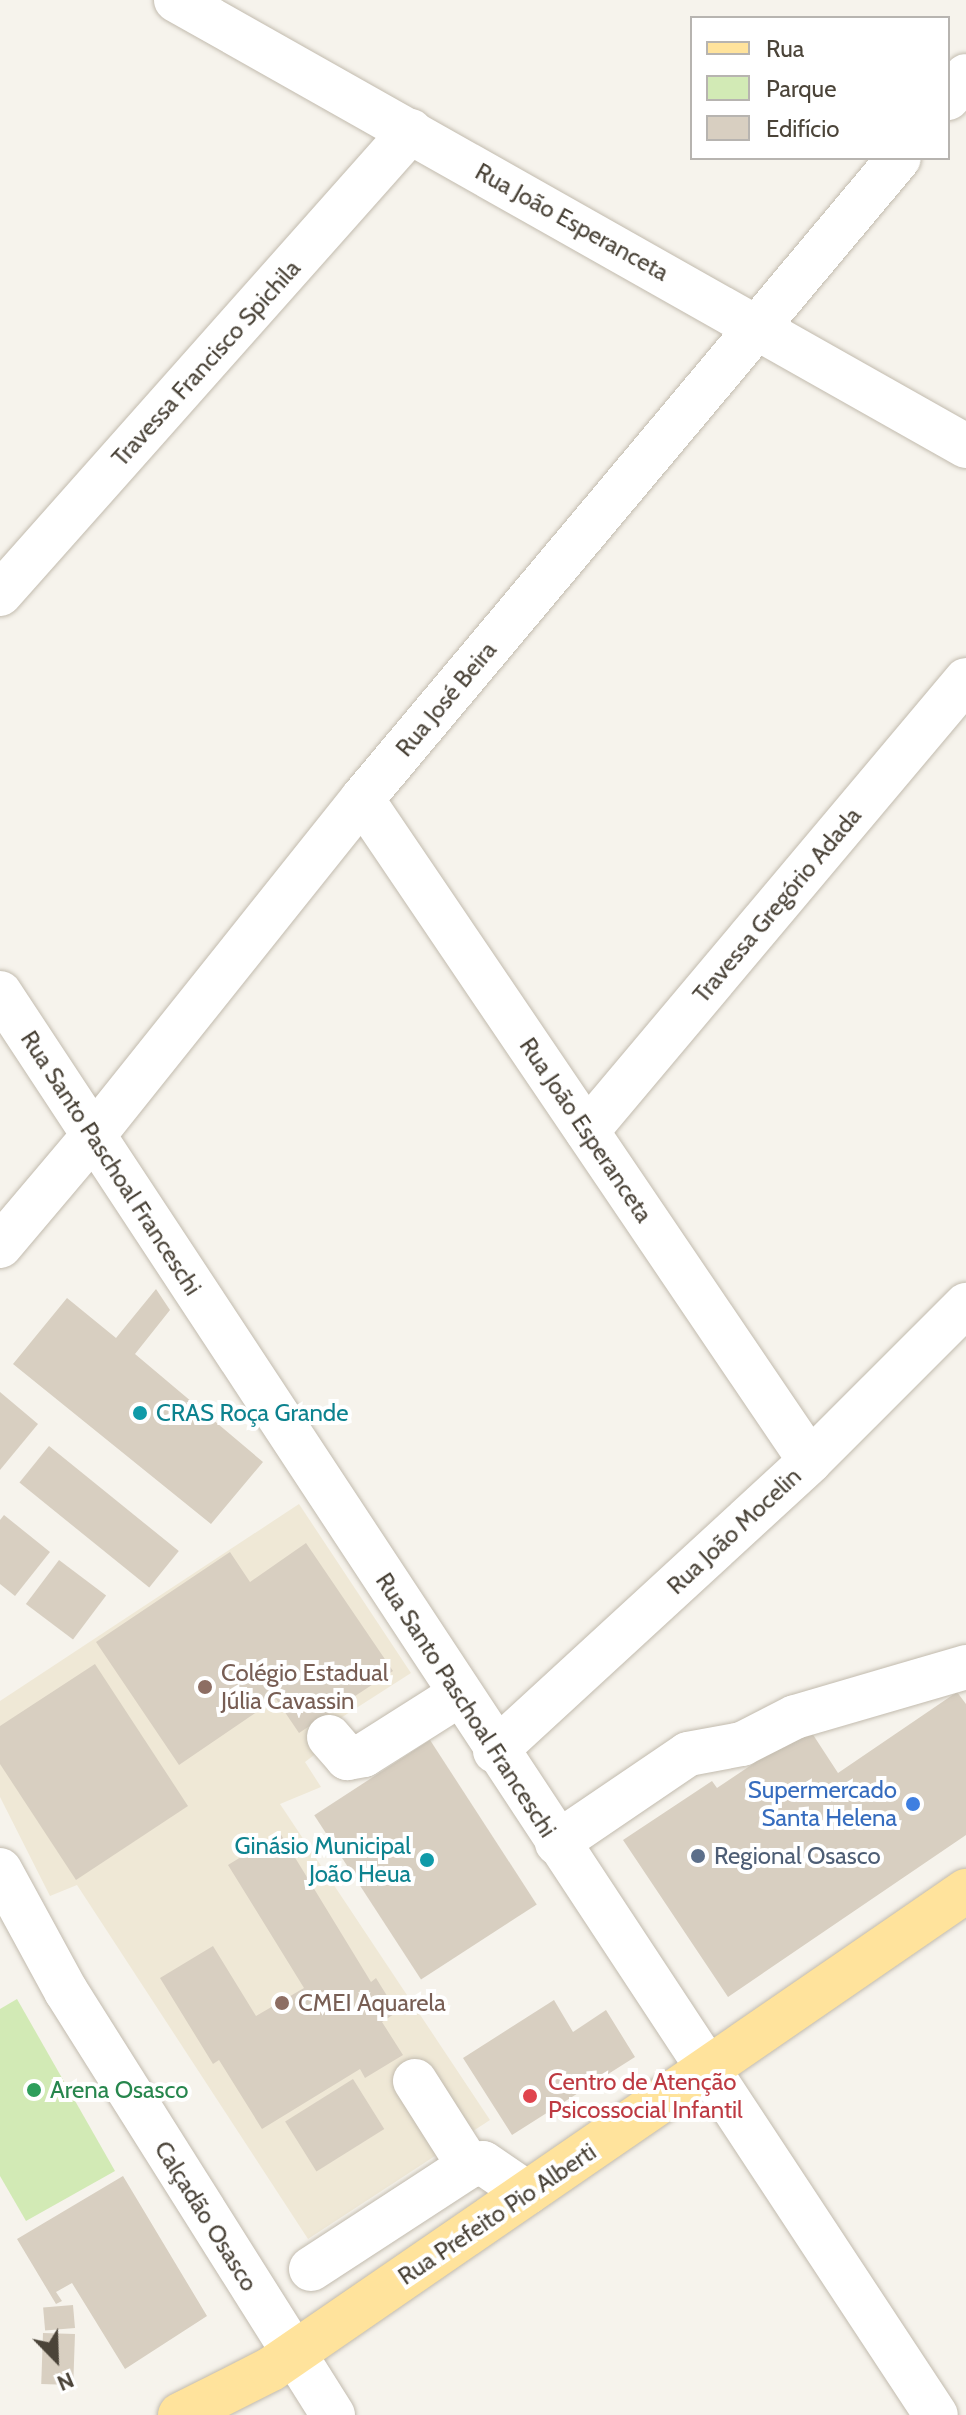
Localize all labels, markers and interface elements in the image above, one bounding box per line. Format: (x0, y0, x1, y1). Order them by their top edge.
legend (690, 16, 950, 160)
text: Rua (766, 34, 804, 63)
text: Parque (766, 74, 836, 103)
text: Edifício (766, 114, 840, 143)
street label: Rua João Esperanceta (470, 157, 674, 287)
street label: Travessa Francisco Spichila (106, 254, 306, 472)
street label: Rua José Beira (390, 636, 502, 762)
street label: Travessa Gregório Adada (687, 802, 867, 1008)
street label: Rua Santo Paschoal Franceschi (15, 1025, 207, 1301)
street label: Rua João Esperanceta (514, 1032, 658, 1228)
place label: CRAS Roça Grande (156, 1399, 348, 1427)
marker: CRAS Roça Grande (131, 1404, 149, 1422)
street label: Rua João Mocelin (661, 1462, 807, 1600)
street label: Rua Santo Paschoal Franceschi (370, 1567, 562, 1843)
place label: Colégio Estadual Júlia Cavassin (221, 1659, 388, 1715)
marker: Colégio Estadual Júlia Cavassin (196, 1678, 214, 1696)
place label: Supermercado Santa Helena (748, 1776, 897, 1832)
marker: Supermercado Santa Helena (904, 1795, 922, 1813)
place label: Ginásio Municipal João Heua (235, 1832, 411, 1888)
place label: Regional Osasco (714, 1842, 881, 1870)
marker: Regional Osasco (689, 1847, 707, 1865)
marker: Ginásio Municipal João Heua (418, 1851, 436, 1869)
place label: CMEI Aquarela (298, 1989, 446, 2017)
marker: CMEI Aquarela (273, 1994, 291, 2012)
place label: Centro de Atenção Psicossocial Infantil (548, 2068, 743, 2124)
place label: Arena Osasco (50, 2076, 188, 2104)
marker: Arena Osasco (25, 2081, 43, 2099)
marker: Centro de Atenção Psicossocial Infantil (519, 2085, 541, 2107)
street label: Calçadão Osasco (148, 2136, 264, 2296)
street label: Rua Prefeito Pio Alberti (393, 2137, 601, 2291)
north arrow (16, 2319, 96, 2399)
text: N (53, 2366, 78, 2397)

